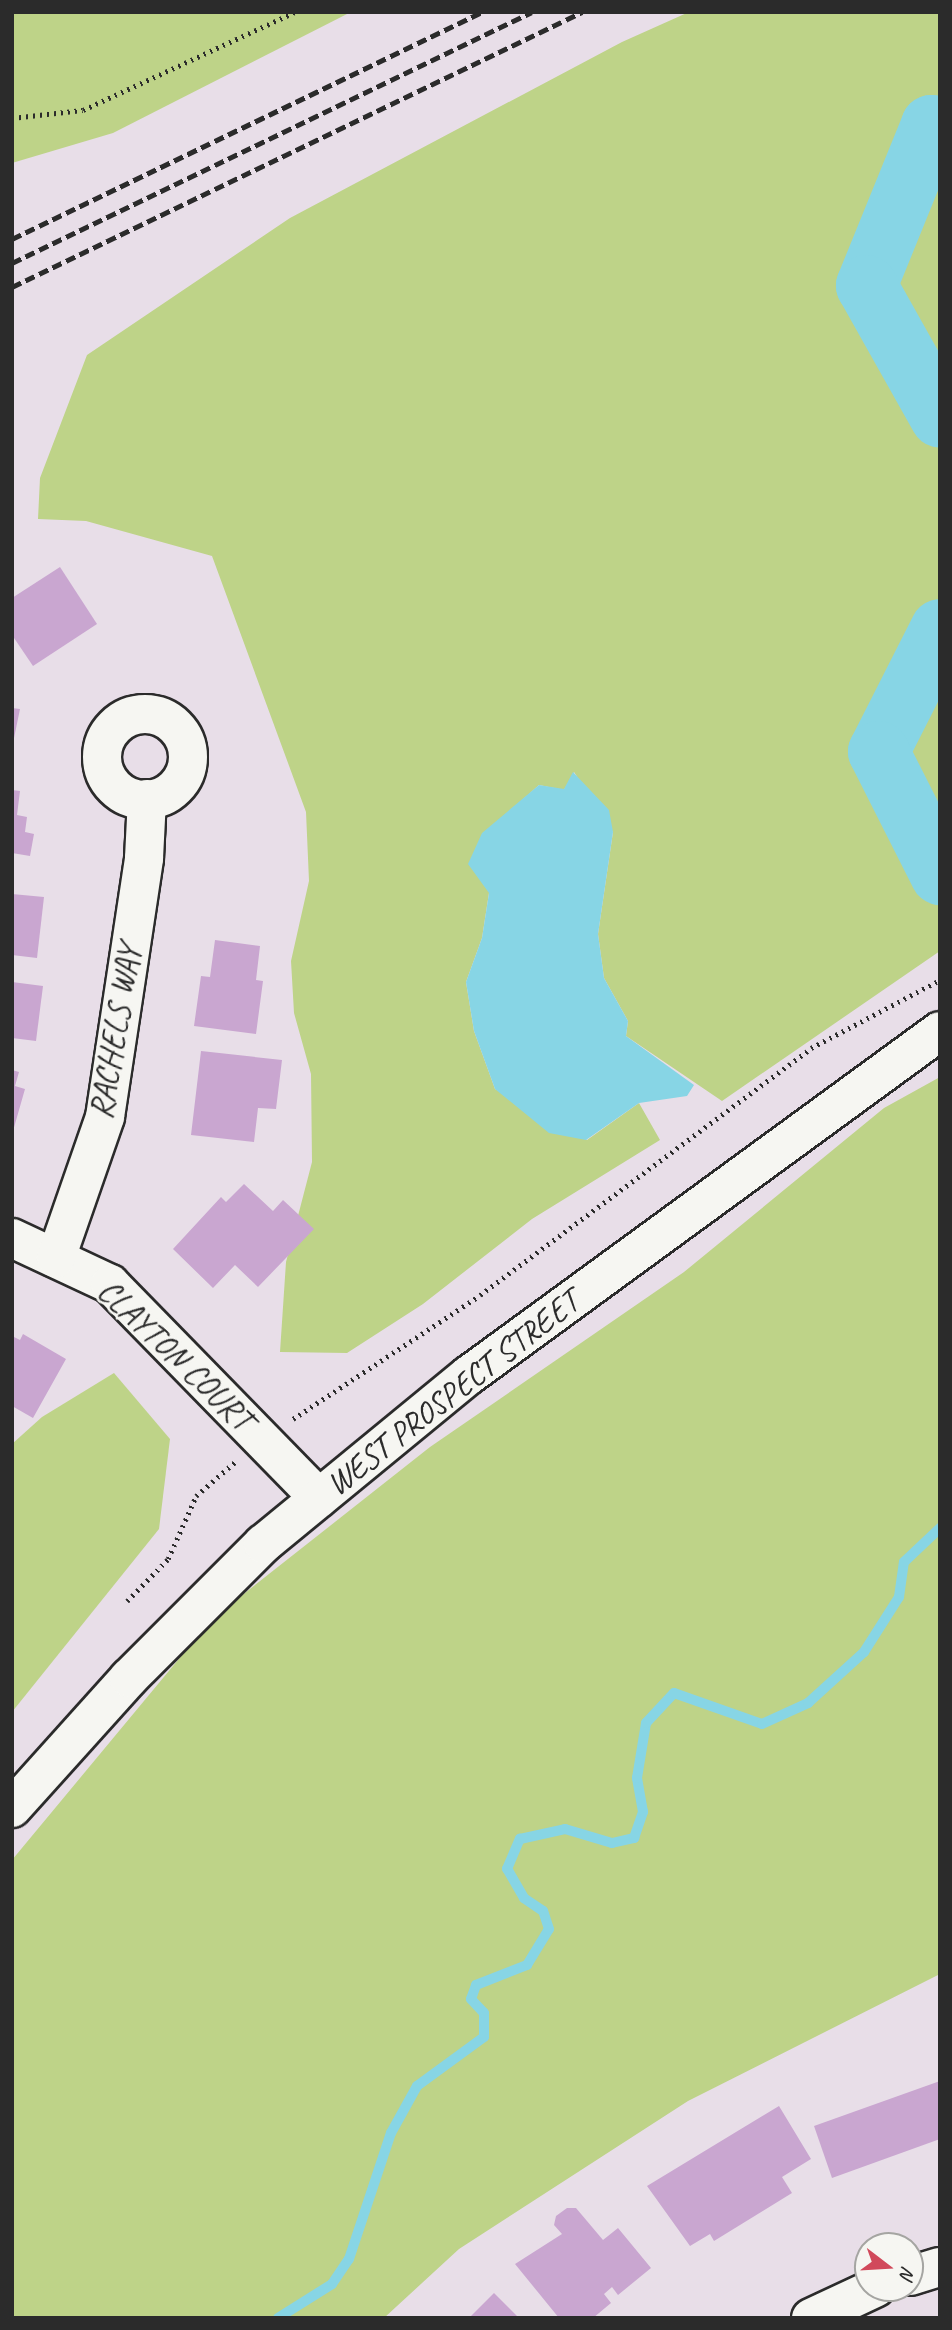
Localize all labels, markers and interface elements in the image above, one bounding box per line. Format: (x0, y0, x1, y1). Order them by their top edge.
street label: RACHELS WAY (81, 941, 151, 1123)
street label: CLAYTON COURT (90, 1272, 260, 1438)
street label: WEST PROSPECT STREET (318, 1281, 588, 1505)
north arrow (854, 2232, 924, 2302)
text: N (894, 2263, 920, 2282)

